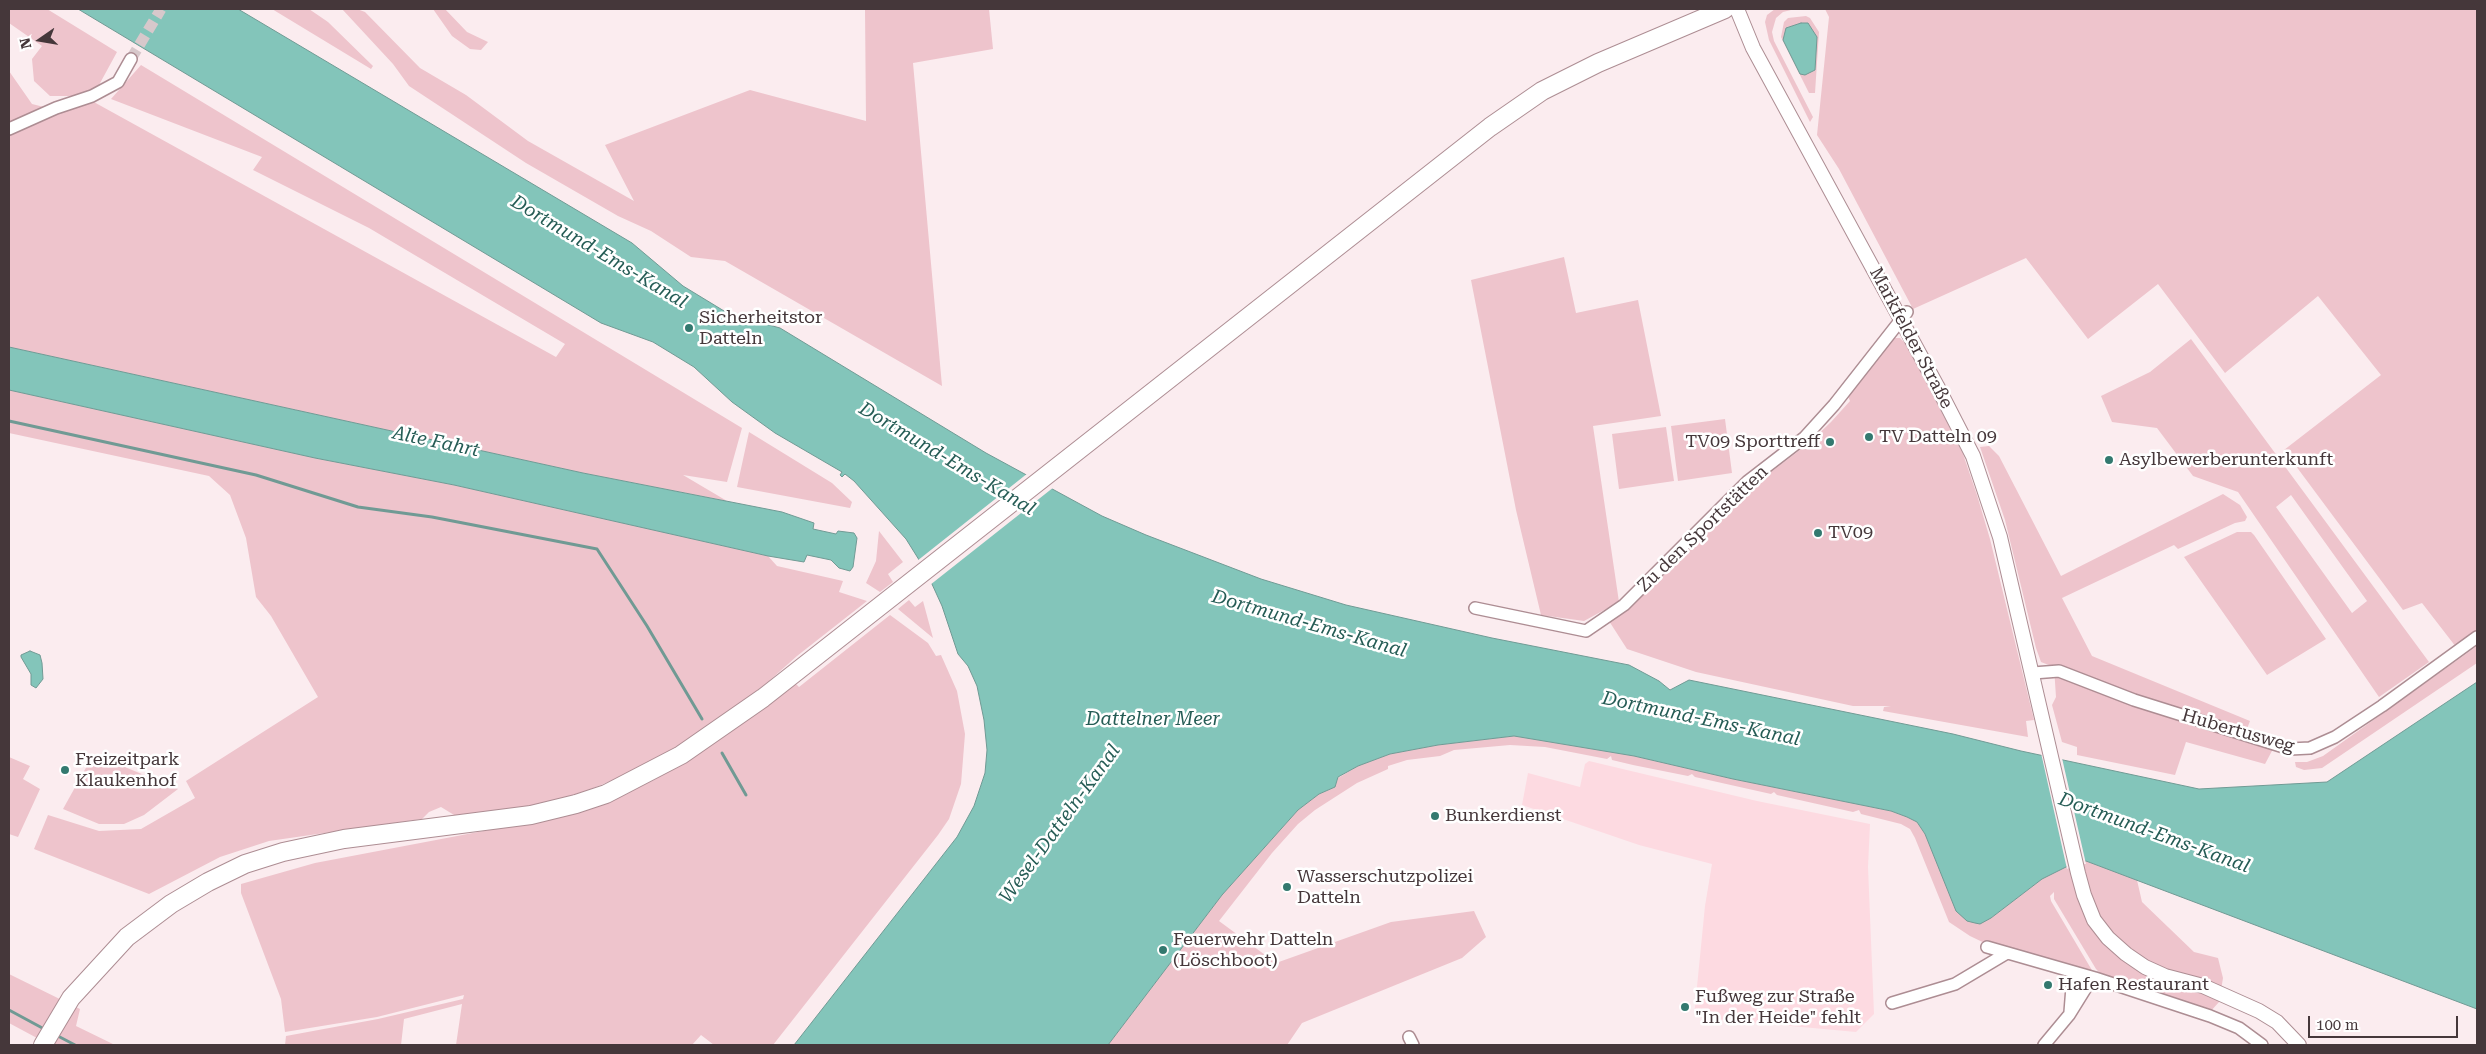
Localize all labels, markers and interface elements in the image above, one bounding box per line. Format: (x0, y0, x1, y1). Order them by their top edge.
north arrow (15, 15, 65, 65)
text: N (16, 36, 34, 50)
water label: Dortmund-Ems-Kanal (507, 190, 691, 314)
street label: Markfelder Straße (1865, 264, 1957, 412)
place label: Sicherheitstor Datteln (699, 307, 822, 350)
marker: Sicherheitstor Datteln (683, 322, 695, 334)
water label: Dortmund-Ems-Kanal (855, 397, 1039, 521)
water label: Alte Fahrt (390, 422, 482, 462)
place label: TV Datteln 09 (1879, 426, 1997, 448)
place label: TV09 Sporttreff (1685, 431, 1820, 453)
marker: TV Datteln 09 (1863, 431, 1875, 443)
marker: TV09 Sporttreff (1824, 436, 1836, 448)
place label: Asylbewerberunterkunft (2119, 449, 2333, 471)
marker: Asylbewerberunterkunft (2103, 454, 2115, 466)
street label: Zu den Sportstätten (1633, 461, 1773, 597)
place label: TV09 (1828, 522, 1873, 544)
marker: TV09 (1812, 527, 1824, 539)
water label: Dortmund-Ems-Kanal (1209, 585, 1409, 663)
water label: Dortmund-Ems-Kanal (1600, 687, 1802, 751)
street label: Hubertusweg (2179, 705, 2297, 757)
water label: Dattelner Meer (1086, 708, 1220, 730)
water label: Wesel-Datteln-Kanal (995, 740, 1125, 908)
place label: Freizeitpark Klaukenhof (75, 749, 179, 792)
marker: Freizeitpark Klaukenhof (59, 764, 71, 776)
water label: Dortmund-Ems-Kanal (2055, 788, 2253, 878)
place label: Bunkerdienst (1445, 805, 1561, 827)
marker: Bunkerdienst (1429, 810, 1441, 822)
place label: Wasserschutzpolizei Datteln (1297, 866, 1473, 909)
marker: Wasserschutzpolizei Datteln (1281, 881, 1293, 893)
place label: Feuerwehr Datteln (Löschboot) (1173, 929, 1333, 972)
marker: Feuerwehr Datteln (Löschboot) (1157, 944, 1169, 956)
place label: Hafen Restaurant (2058, 974, 2209, 996)
marker: Hafen Restaurant (2042, 979, 2054, 991)
place label: Fußweg zur Straße "In der Heide" fehlt (1695, 986, 1861, 1028)
marker: Fußweg zur Straße "In der Heide" fehlt (1679, 1001, 1691, 1013)
scale bar (2311, 1006, 2461, 1038)
text: 100 m (2316, 1016, 2359, 1034)

